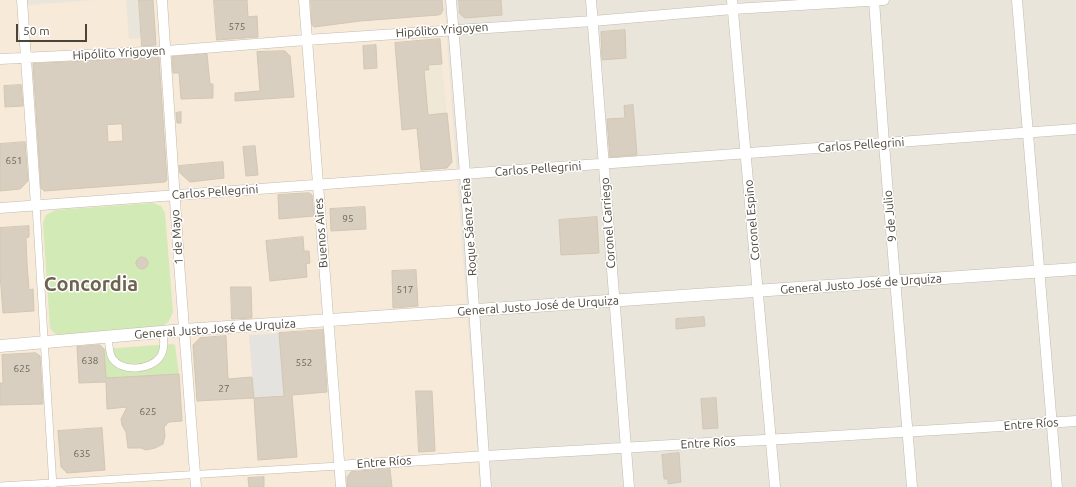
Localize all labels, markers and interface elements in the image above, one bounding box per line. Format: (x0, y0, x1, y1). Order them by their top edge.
scale bar (18, 16, 89, 42)
street label: Hipólito Yrigoyen (395, 20, 489, 40)
house number: 575 (229, 21, 245, 33)
text: 50 m (23, 24, 50, 37)
street label: Hipólito Yrigoyen (72, 43, 166, 63)
street label: Carlos Pellegrini (817, 135, 905, 155)
house number: 651 (6, 155, 22, 167)
street label: Carlos Pellegrini (494, 159, 582, 179)
street label: Roque Sáenz Peña (458, 177, 480, 277)
street label: Coronel Carriego (598, 177, 618, 269)
street label: Coronel Espino (741, 179, 763, 261)
street label: Carlos Pellegrini (171, 182, 259, 202)
street label: 9 de Julio (881, 190, 899, 242)
street label: Buenos Aires (311, 198, 331, 268)
street label: 1 de Mayo (168, 209, 186, 265)
house number: 95 (342, 213, 354, 225)
street label: General Justo José de Urquiza (780, 271, 942, 297)
district label: Concordia (44, 272, 138, 296)
house number: 517 (397, 284, 413, 296)
street label: General Justo José de Urquiza (457, 293, 619, 319)
street label: General Justo José de Urquiza (134, 316, 296, 342)
house number: 638 (82, 355, 98, 367)
house number: 552 (296, 357, 312, 369)
house number: 625 (14, 363, 30, 375)
house number: 27 (218, 383, 230, 395)
house number: 625 (140, 406, 156, 418)
street label: Entre Ríos (1003, 415, 1059, 433)
street label: Entre Ríos (680, 434, 736, 452)
house number: 635 (74, 448, 90, 460)
street label: Entre Ríos (356, 453, 412, 471)

